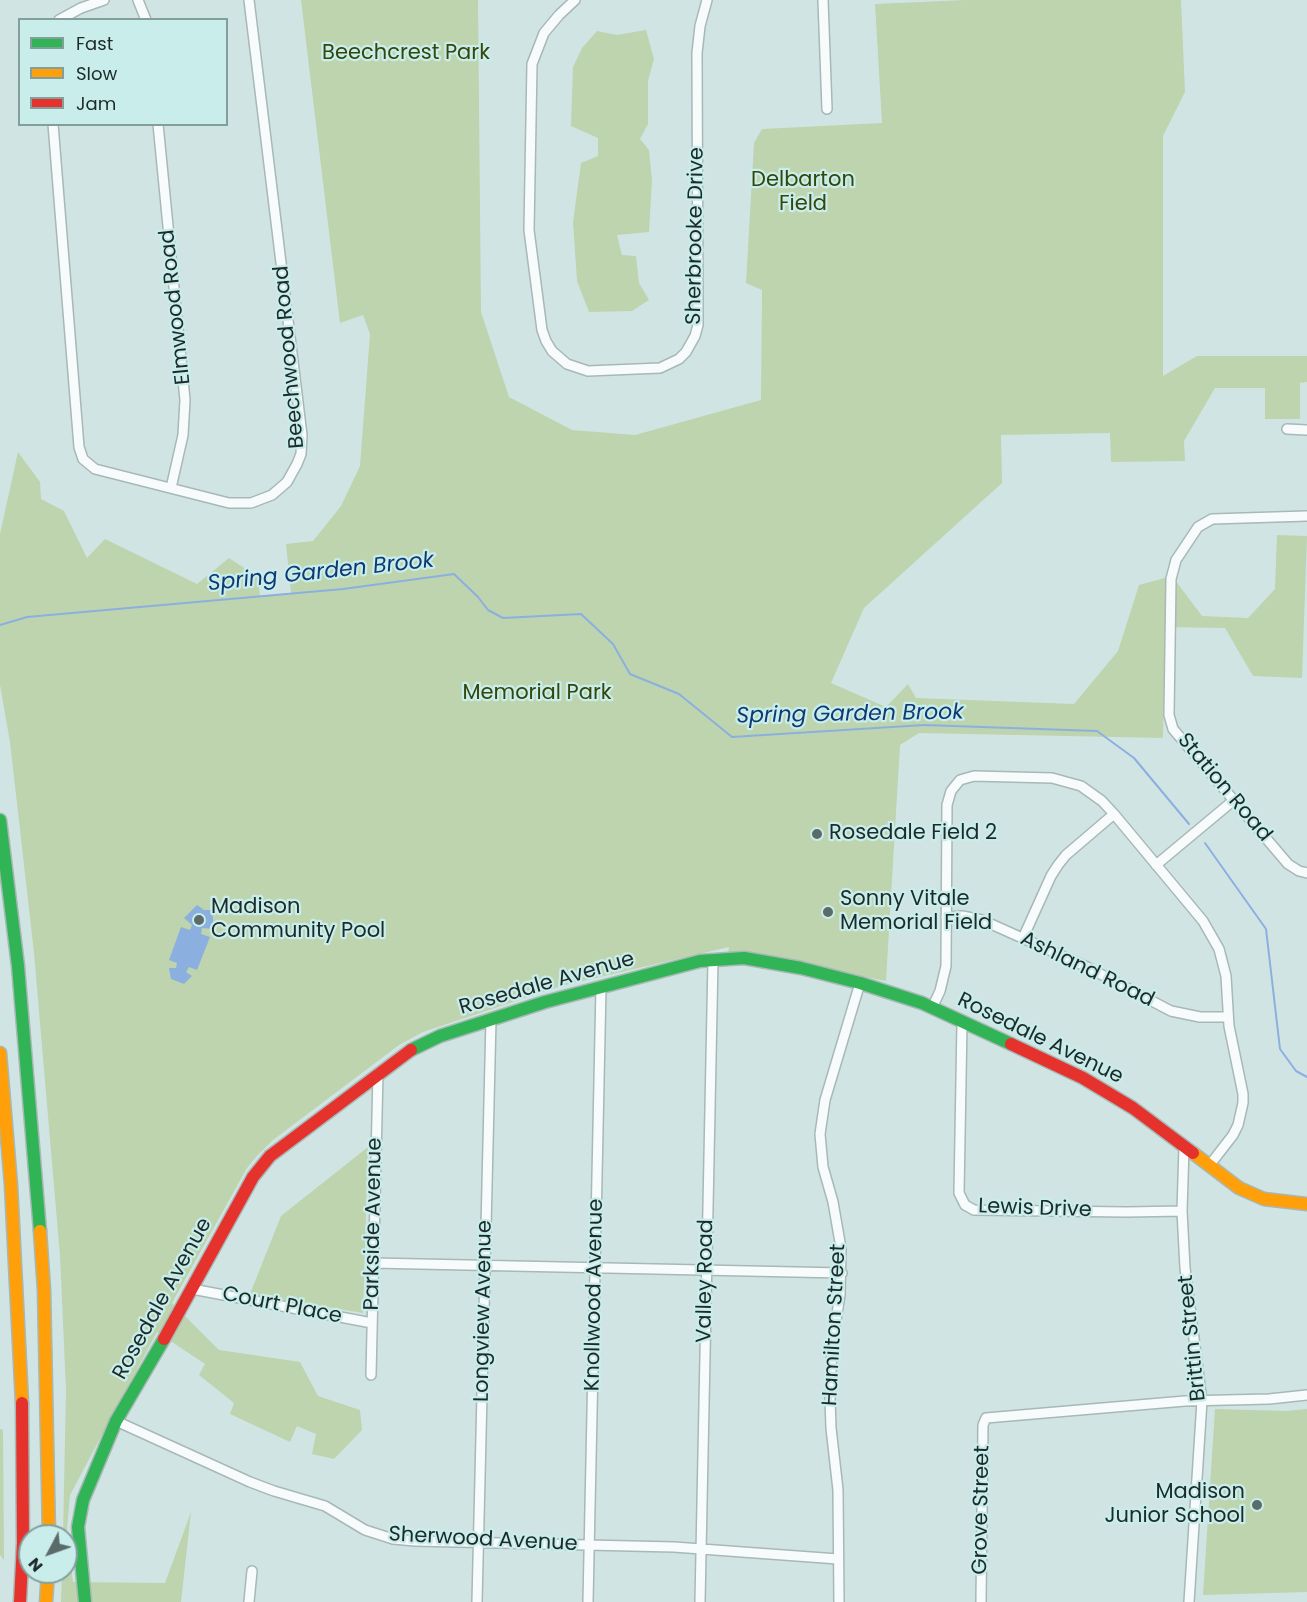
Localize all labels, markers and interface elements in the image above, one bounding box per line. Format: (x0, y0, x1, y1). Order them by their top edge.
legend (18, 18, 228, 126)
text: Fast (76, 31, 113, 56)
park label: Beechcrest Park (322, 41, 490, 67)
text: Slow (76, 61, 117, 86)
text: Jam (76, 91, 116, 116)
street label: Sherbrooke Drive (682, 147, 710, 325)
park label: Delbarton Field (751, 168, 855, 218)
street label: Elmwood Road (155, 228, 197, 386)
street label: Beechwood Road (269, 264, 311, 450)
water label: Spring Garden Brook (207, 548, 435, 598)
park label: Memorial Park (462, 681, 612, 707)
water label: Spring Garden Brook (736, 700, 964, 730)
street label: Station Road (1171, 729, 1277, 847)
place label: Rosedale Field 2 (829, 821, 997, 847)
marker: Rosedale Field 2 (810, 827, 824, 841)
place label: Sonny Vitale Memorial Field (840, 887, 992, 937)
place label: Madison Community Pool (211, 895, 385, 945)
marker: Sonny Vitale Memorial Field (821, 905, 835, 919)
marker: Madison Community Pool (192, 913, 206, 927)
street label: Ashland Road (1016, 927, 1158, 1013)
street label: Rosedale Avenue (456, 947, 638, 1021)
street label: Rosedale Avenue (953, 988, 1127, 1090)
street label: Parkside Avenue (360, 1137, 388, 1311)
street label: Lewis Drive (978, 1194, 1092, 1224)
street label: Knollwood Avenue (581, 1199, 609, 1391)
street label: Rosedale Avenue (108, 1214, 218, 1384)
street label: Valley Road (692, 1219, 720, 1343)
street label: Longview Avenue (470, 1220, 498, 1402)
street label: Hamilton Street (818, 1243, 852, 1407)
street label: Brittin Street (1174, 1274, 1212, 1402)
street label: Court Place (220, 1282, 344, 1330)
street label: Grove Street (968, 1445, 996, 1575)
place label: Madison Junior School (1104, 1480, 1245, 1530)
marker: Madison Junior School (1250, 1498, 1264, 1512)
street label: Sherwood Avenue (388, 1522, 578, 1558)
north arrow (18, 1524, 78, 1584)
text: N (23, 1553, 48, 1577)

